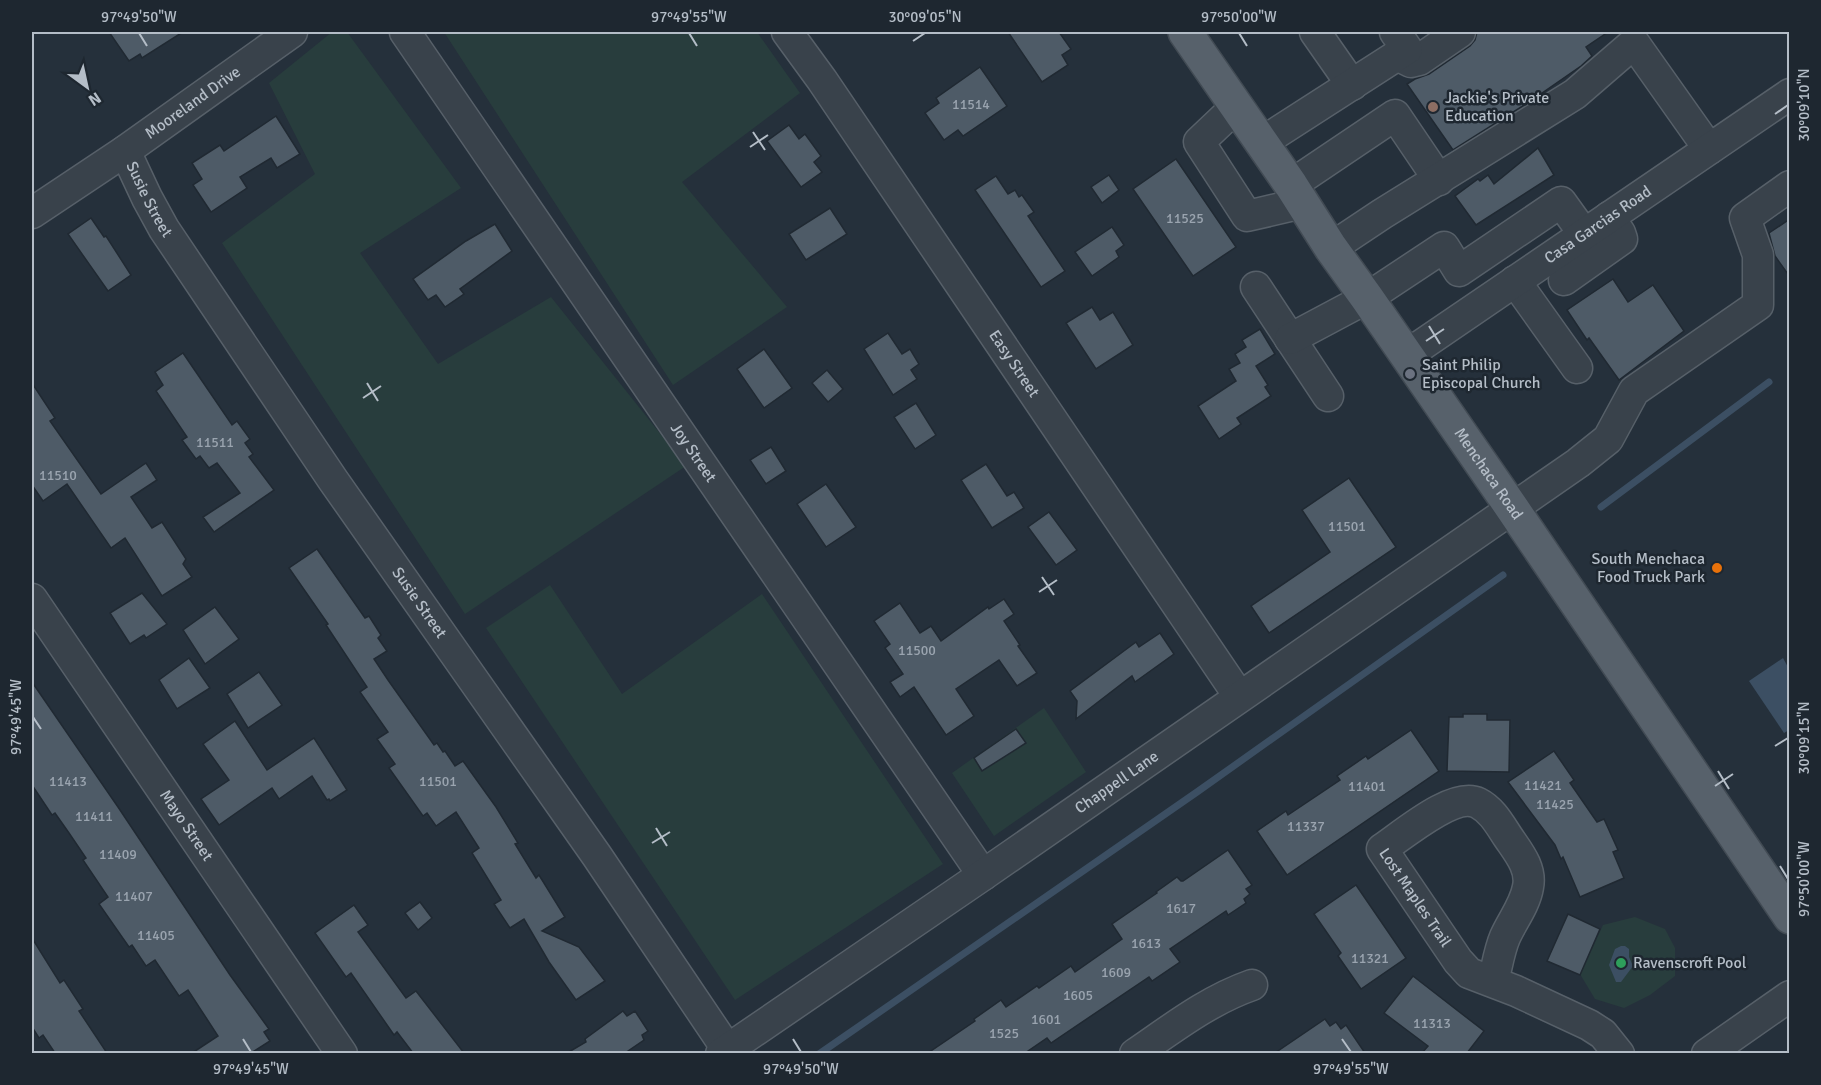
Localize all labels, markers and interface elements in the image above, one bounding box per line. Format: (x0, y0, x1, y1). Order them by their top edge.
text: 97°49'50"W (101, 8, 177, 26)
text: 97°49'55"W (651, 8, 727, 26)
text: 30°09'05"N (888, 8, 962, 26)
text: 97°50'00"W (1201, 8, 1277, 26)
north arrow (57, 57, 117, 117)
street label: Mooreland Drive (141, 62, 244, 144)
text: 30°09'10"N (1795, 68, 1813, 142)
text: N (85, 87, 105, 110)
place label: Jackie's Private Education (1445, 88, 1549, 126)
house number: 11514 (952, 96, 990, 113)
marker: Jackie's Private Education (1426, 100, 1440, 114)
street label: Susie Street (121, 158, 177, 241)
street label: Casa Garcias Road (1540, 181, 1655, 268)
house number: 11525 (1166, 210, 1204, 227)
street label: Easy Street (984, 326, 1044, 401)
place label: Saint Philip Episcopal Church (1422, 355, 1540, 393)
marker: Saint Philip Episcopal Church (1403, 367, 1417, 381)
street label: Joy Street (666, 419, 721, 487)
street label: Menchaca Road (1450, 424, 1527, 524)
house number: 11511 (196, 434, 234, 451)
house number: 11510 (39, 467, 77, 484)
house number: 11501 (1328, 518, 1366, 535)
place label: South Menchaca Food Truck Park (1592, 549, 1705, 587)
marker: South Menchaca Food Truck Park (1710, 561, 1724, 575)
street label: Susie Street (387, 563, 451, 643)
house number: 11500 (898, 642, 936, 659)
text: 97°49'45"W (7, 679, 25, 755)
text: 30°09'15"N (1795, 701, 1813, 775)
street label: Chappell Lane (1071, 746, 1162, 818)
house number: 11413 (49, 773, 87, 790)
house number: 11501 (419, 773, 457, 790)
house number: 11421 (1524, 777, 1562, 794)
house number: 11401 (1348, 778, 1386, 795)
street label: Mayo Street (155, 786, 218, 865)
house number: 11425 (1536, 796, 1574, 813)
house number: 11411 (75, 808, 113, 825)
house number: 11337 (1287, 818, 1325, 835)
text: 97°50'00"W (1795, 841, 1813, 917)
street label: Lost Maples Trail (1374, 844, 1456, 951)
house number: 11409 (99, 846, 137, 863)
house number: 11407 (115, 888, 153, 905)
house number: 1617 (1166, 900, 1196, 917)
house number: 11405 (137, 927, 175, 944)
house number: 1613 (1131, 935, 1161, 952)
house number: 11321 (1351, 950, 1389, 967)
place label: Ravenscroft Pool (1633, 953, 1747, 973)
marker: Ravenscroft Pool (1614, 956, 1628, 970)
house number: 1609 (1101, 964, 1131, 981)
house number: 1605 (1063, 987, 1093, 1004)
house number: 1601 (1031, 1011, 1061, 1028)
house number: 11313 (1413, 1015, 1451, 1032)
house number: 1525 (989, 1025, 1019, 1042)
text: 97°49'45"W (213, 1060, 289, 1078)
text: 97°49'50"W (763, 1060, 839, 1078)
text: 97°49'55"W (1313, 1060, 1389, 1078)

